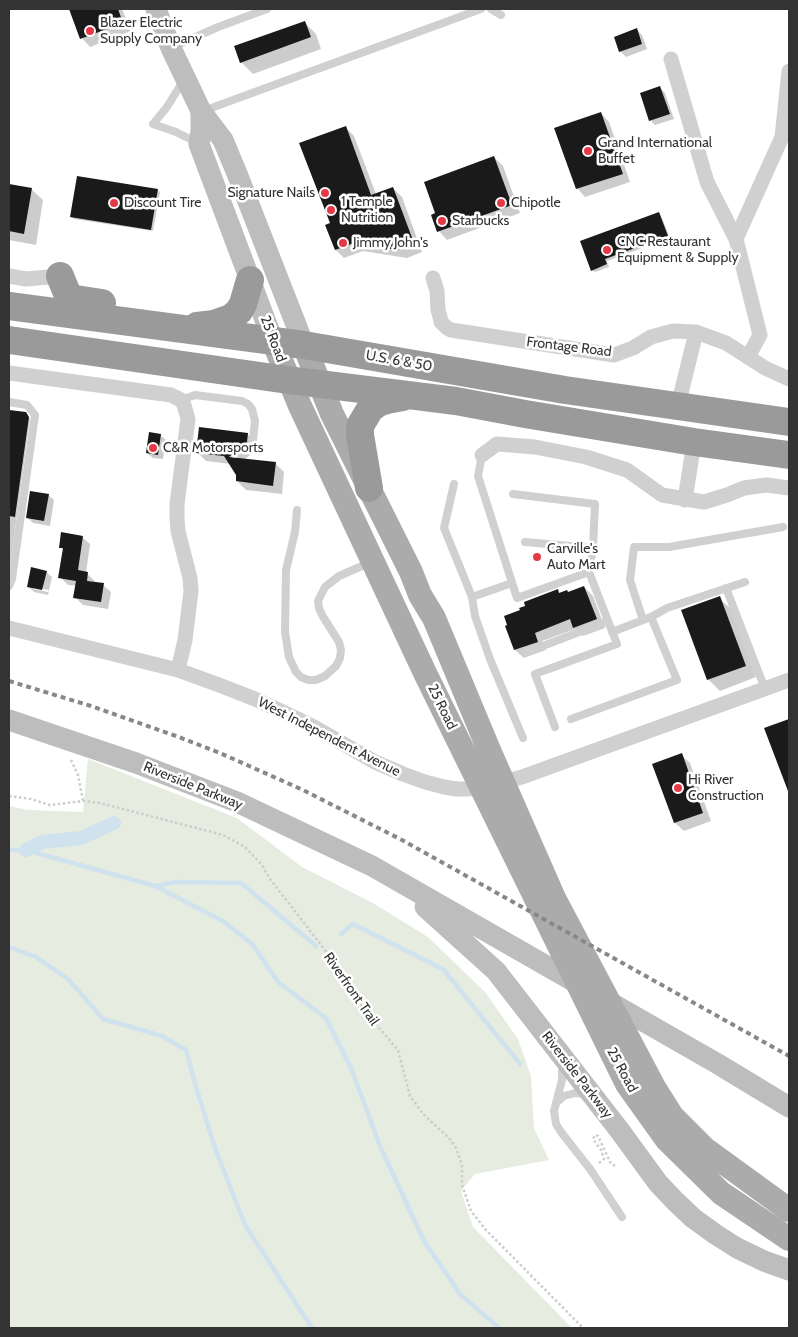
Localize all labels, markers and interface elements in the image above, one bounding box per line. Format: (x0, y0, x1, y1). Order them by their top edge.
place label: Blazer Electric Supply Company (100, 15, 202, 48)
marker: Blazer Electric Supply Company (84, 25, 96, 37)
place label: Grand International Buffet (598, 135, 712, 168)
marker: Grand International Buffet (582, 145, 594, 157)
place label: Signature Nails (227, 185, 315, 201)
marker: Signature Nails (319, 187, 331, 199)
place label: 1 Temple Nutrition (341, 194, 393, 226)
place label: Discount Tire (124, 195, 201, 211)
place label: Chipotle (511, 195, 561, 211)
marker: Discount Tire (108, 197, 120, 209)
marker: Chipotle (495, 197, 507, 209)
marker: 1 Temple Nutrition (325, 204, 337, 216)
place label: Starbucks (452, 213, 509, 229)
marker: Starbucks (436, 215, 448, 227)
place label: CNC Restaurant Equipment & Supply (617, 234, 738, 266)
place label: Jimmy John's (353, 235, 428, 251)
marker: Jimmy John's (337, 237, 349, 249)
marker: CNC Restaurant Equipment & Supply (601, 244, 613, 256)
street label: 25 Road (256, 313, 290, 365)
street label: Frontage Road (526, 333, 612, 361)
street label: U.S. 6 & 50 (364, 347, 434, 375)
place label: C&R Motorsports (163, 440, 264, 456)
marker: C&R Motorsports (147, 442, 159, 454)
place label: Carville's Auto Mart (547, 541, 605, 574)
marker: Carville's Auto Mart (531, 551, 543, 563)
street label: 25 Road (424, 682, 460, 732)
street label: West Independent Avenue (255, 694, 403, 780)
street label: Riverside Parkway (141, 758, 245, 814)
place label: Hi River Construction (688, 772, 764, 804)
marker: Hi River Construction (672, 782, 684, 794)
street label: Riverfront Trail (320, 949, 382, 1029)
street label: Riverside Parkway (538, 1028, 616, 1122)
street label: 25 Road (603, 1045, 641, 1095)

